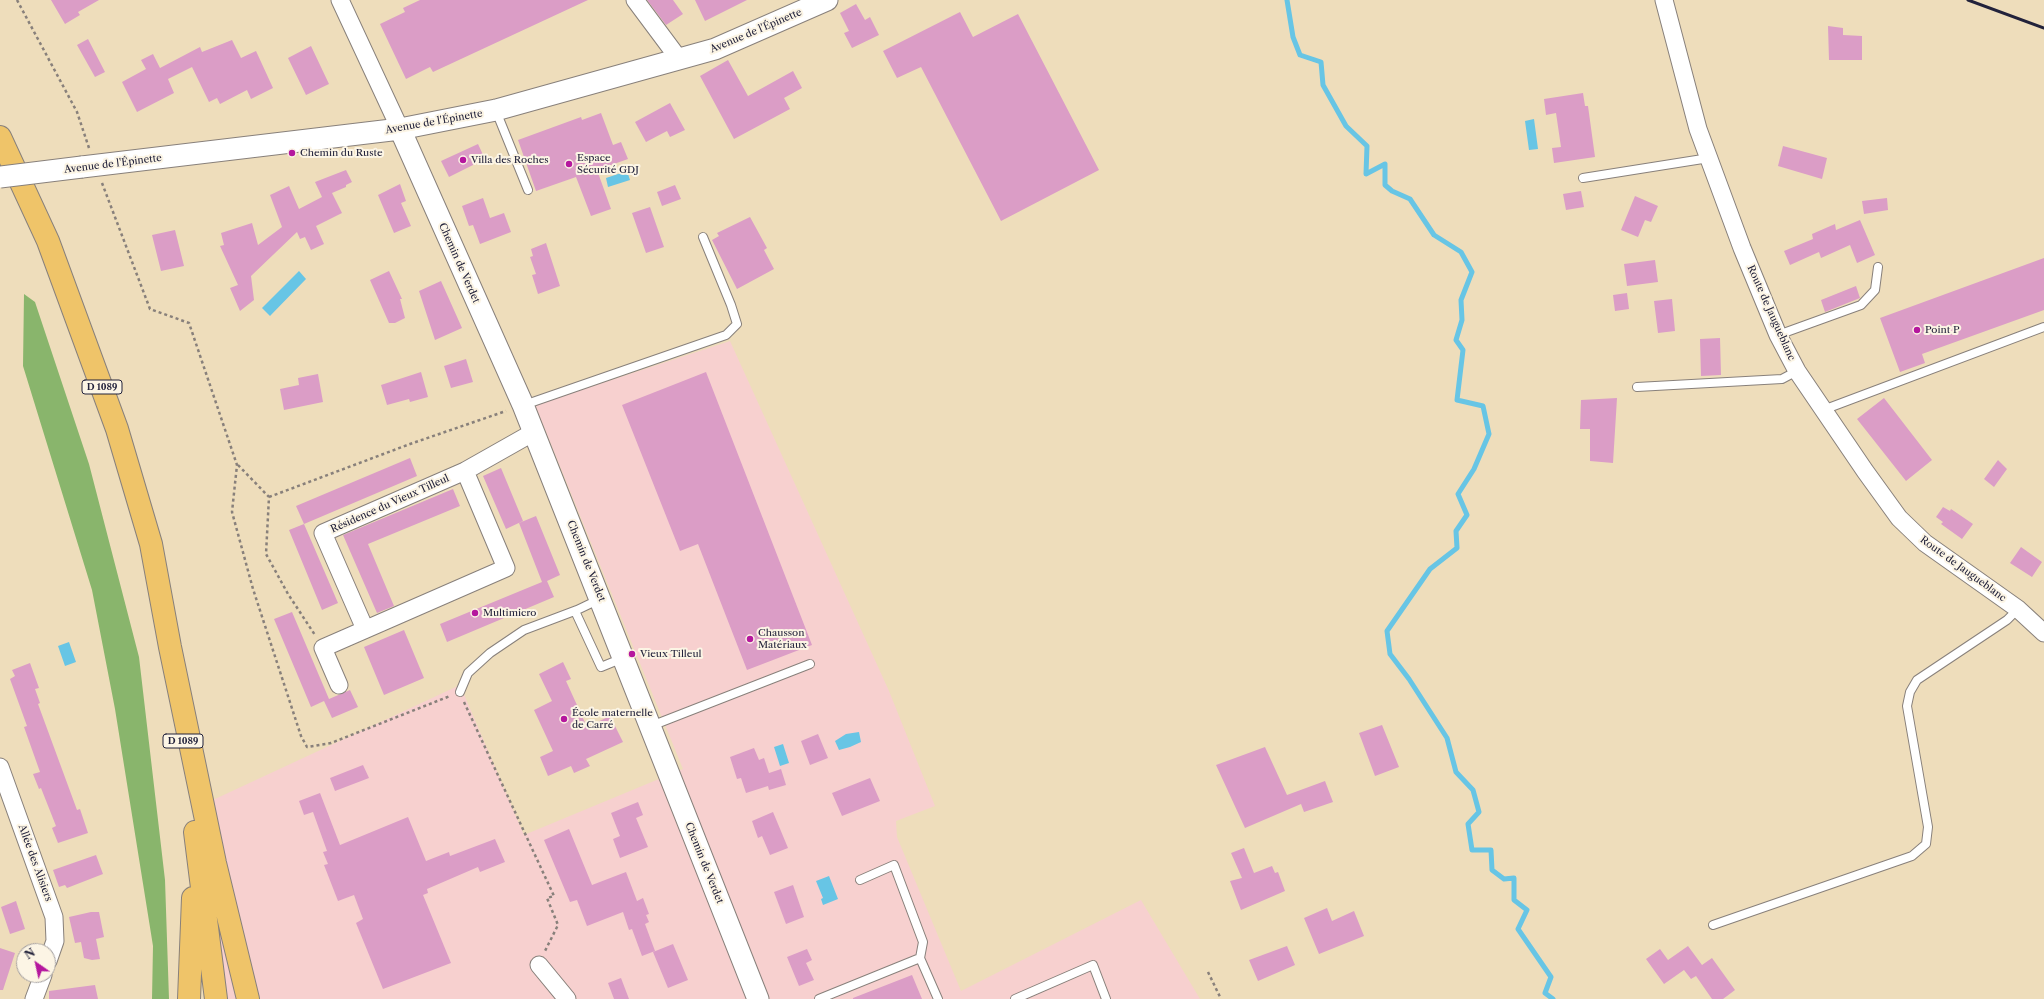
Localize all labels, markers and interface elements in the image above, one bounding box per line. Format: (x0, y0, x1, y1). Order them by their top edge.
street label: Avenue de l'Épinette (708, 6, 804, 56)
street label: Avenue de l'Épinette (385, 108, 483, 136)
place label: Chemin du Ruste (300, 147, 383, 159)
marker: Chemin du Ruste (287, 148, 297, 158)
street label: Avenue de l'Épinette (63, 152, 163, 176)
place label: Espace Sécurité GDJ (577, 152, 639, 176)
place label: Villa des Roches (471, 154, 549, 166)
marker: Villa des Roches (458, 155, 468, 165)
marker: Espace Sécurité GDJ (564, 159, 574, 169)
street label: Chemin de Verdet (436, 221, 482, 305)
street label: Route de Jaugueblanc (1745, 263, 1797, 363)
place label: Point P (1925, 324, 1960, 336)
marker: Point P (1912, 325, 1922, 335)
road number: D 1089 (82, 380, 122, 394)
street label: Résidence du Vieux Tilleul (329, 472, 451, 536)
street label: Chemin de Verdet (564, 519, 608, 603)
street label: Route de Jaugueblanc (1918, 534, 2008, 604)
place label: Multimicro (483, 607, 536, 619)
marker: Multimicro (470, 608, 480, 618)
place label: Chausson Matériaux (758, 627, 807, 650)
marker: Chausson Matériaux (745, 634, 755, 644)
place label: Vieux Tilleul (640, 648, 702, 660)
marker: Vieux Tilleul (627, 649, 637, 659)
place label: École maternelle de Carré (572, 707, 653, 730)
marker: École maternelle de Carré (559, 714, 569, 724)
road number: D 1089 (163, 734, 203, 748)
street label: Chemin de Verdet (682, 821, 726, 905)
street label: Allée des Alisiers (16, 823, 54, 903)
north arrow (16, 943, 56, 983)
text: N (22, 945, 38, 962)

